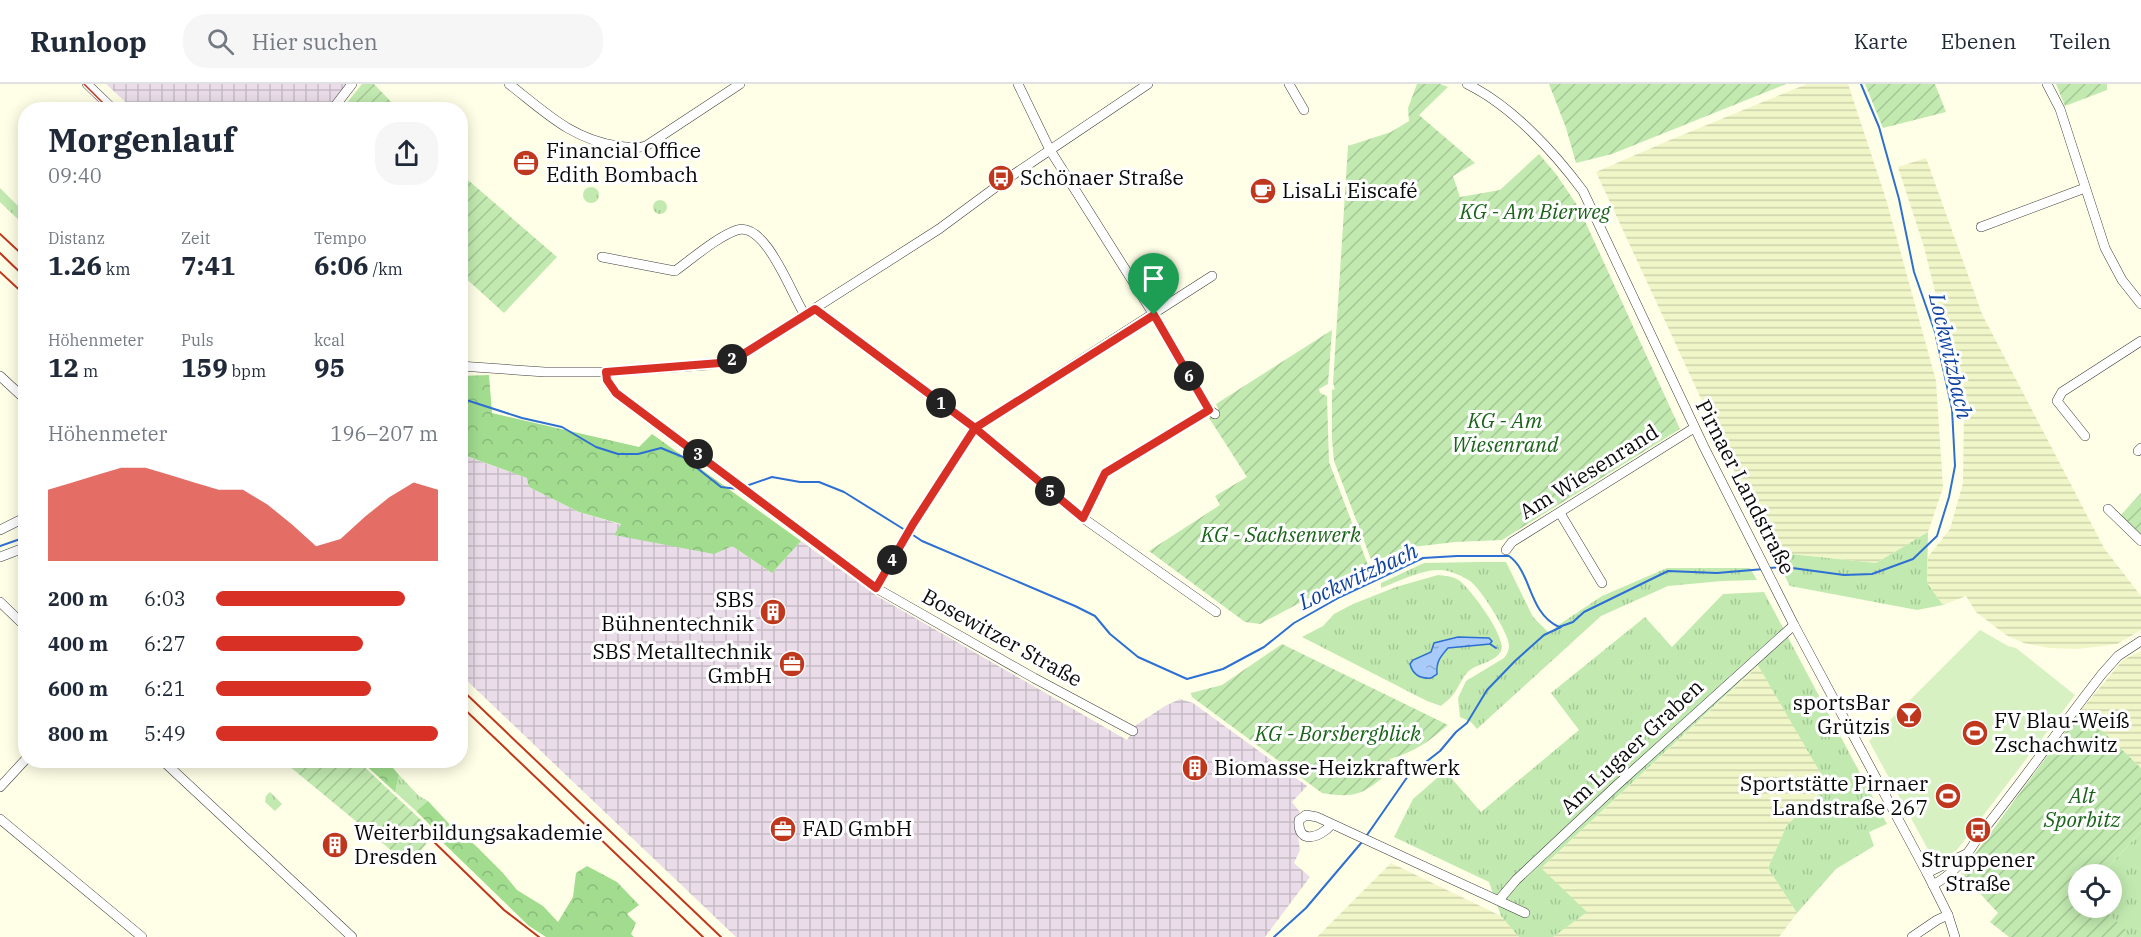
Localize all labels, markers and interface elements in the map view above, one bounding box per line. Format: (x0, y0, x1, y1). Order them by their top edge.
search box (183, 14, 603, 68)
text: Runloop (30, 23, 147, 60)
icon: search (204, 25, 237, 58)
text: Hier suchen (252, 27, 378, 56)
text: Karte (1854, 27, 1908, 55)
text: Ebenen (1941, 27, 2016, 55)
text: Teilen (2049, 27, 2111, 55)
text: Morgenlauf (48, 118, 236, 161)
button: share (375, 122, 438, 185)
place label: Financial Office Edith Bombach (546, 136, 701, 188)
office icon: Financial Office Edith Bombach (511, 148, 541, 178)
text: 09:40 (48, 162, 102, 189)
bus stop icon: Schönaer Straße (986, 163, 1016, 193)
place label: Schönaer Straße (1020, 163, 1184, 191)
cafe icon: LisaLi Eiscafé (1248, 176, 1278, 206)
place label: LisaLi Eiscafé (1282, 176, 1418, 204)
park label: KG - Am Bierweg (1459, 197, 1612, 225)
text: Distanz (48, 228, 105, 248)
text: Zeit (181, 228, 210, 248)
text: Tempo (314, 228, 367, 248)
text: 1.26 (48, 248, 102, 282)
text: 7:41 (181, 248, 236, 282)
text: 6:06 (314, 248, 369, 282)
pin (1128, 253, 1179, 315)
text: km (102, 259, 130, 279)
text: /km (369, 259, 403, 279)
icon: arrive (1137, 262, 1170, 295)
water label: Lockwitzbach (1923, 289, 1980, 422)
text: Höhenmeter (48, 330, 144, 350)
text: Puls (181, 330, 214, 350)
text: kcal (314, 330, 345, 350)
pin: 2 (717, 344, 747, 374)
text: 2 (727, 349, 737, 369)
text: 12 (48, 350, 79, 384)
text: 159 (181, 350, 228, 384)
text: 95 (314, 350, 345, 384)
text: m (79, 361, 98, 381)
text: bpm (228, 361, 266, 381)
pin: 6 (1174, 361, 1204, 391)
text: 6 (1184, 366, 1194, 386)
pin: 1 (926, 388, 956, 418)
text: 1 (936, 393, 946, 413)
street label: Pirnaer Landstraße (1690, 394, 1802, 579)
park label: KG - Am Wiesenrand (1452, 406, 1559, 458)
street label: Am Wiesenrand (1514, 417, 1664, 525)
text: Höhenmeter (48, 420, 167, 447)
text: 196–207 m (331, 420, 438, 447)
pin: 3 (683, 439, 713, 469)
text: 3 (693, 444, 703, 464)
pin: 5 (1035, 476, 1065, 506)
text: 5 (1045, 481, 1055, 501)
park label: KG - Sachsenwerk (1200, 520, 1362, 548)
water label: Lockwitzbach (1293, 535, 1422, 616)
pin: 4 (877, 545, 907, 575)
text: 4 (887, 550, 897, 570)
street label: Bosewitzer Straße (917, 582, 1088, 693)
text: 200 m (48, 585, 108, 612)
text: 6:03 (144, 585, 186, 612)
place label: SBS Bühnentechnik (601, 585, 755, 637)
building icon: SBS Bühnentechnik (758, 597, 788, 627)
text: 400 m (48, 630, 108, 657)
text: 6:27 (144, 630, 186, 657)
place label: SBS Metalltechnik GmbH (592, 637, 773, 689)
office icon: SBS Metalltechnik GmbH (777, 649, 807, 679)
street label: Am Lugaer Graben (1554, 673, 1709, 820)
text: 600 m (48, 675, 108, 702)
text: 6:21 (144, 675, 186, 702)
place label: sportsBar Grützis (1793, 688, 1891, 740)
bar icon: sportsBar Grützis (1894, 700, 1924, 730)
place label: FV Blau-Weiß Zschachwitz (1994, 706, 2129, 758)
sports icon: FV Blau-Weiß Zschachwitz (1960, 718, 1990, 748)
park label: KG - Borsbergblick (1254, 719, 1422, 747)
text: 800 m (48, 720, 108, 747)
text: 5:49 (144, 720, 186, 747)
building icon: Biomasse-Heizkraftwerk (1180, 753, 1210, 783)
place label: Biomasse-Heizkraftwerk (1214, 753, 1460, 781)
place label: Sportstätte Pirnaer Landstraße 267 (1740, 769, 1929, 821)
sports icon: Sportstätte Pirnaer Landstraße 267 (1933, 781, 1963, 811)
park label: Alt Sporbitz (2043, 781, 2121, 833)
office icon: FAD GmbH (768, 814, 798, 844)
place label: FAD GmbH (802, 814, 912, 842)
bus stop icon: Struppener Straße (1963, 815, 1993, 845)
place label: Weiterbildungsakademie Dresden (354, 818, 603, 870)
building icon: Weiterbildungsakademie Dresden (320, 830, 350, 860)
place label: Struppener Straße (1921, 845, 2036, 897)
map controls (2068, 864, 2122, 918)
button: locate (2068, 864, 2122, 918)

